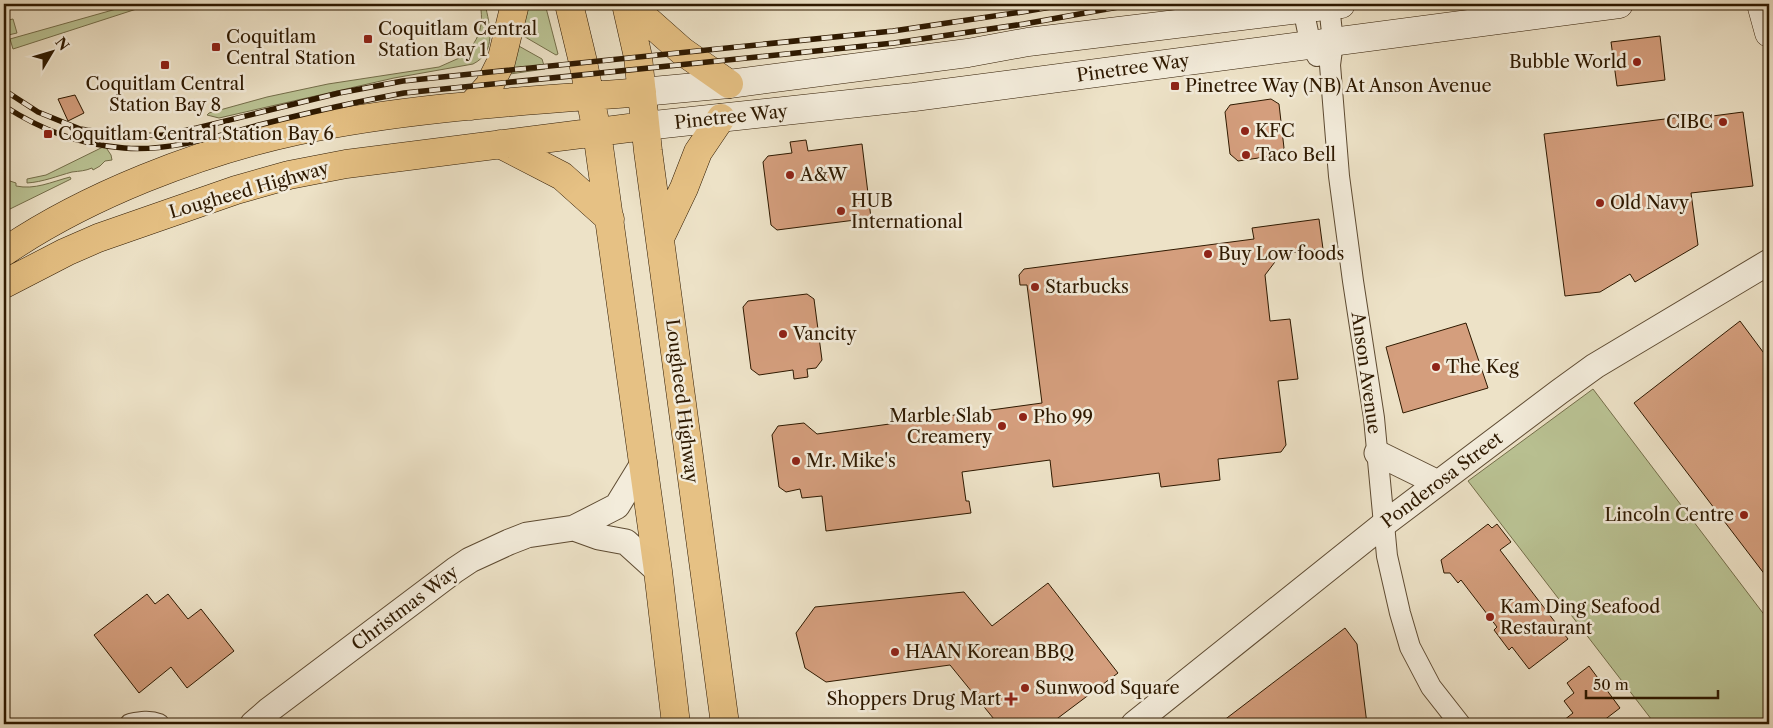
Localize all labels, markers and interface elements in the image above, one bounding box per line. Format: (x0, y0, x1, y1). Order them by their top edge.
place label: Coquitlam Central Station Bay 1 (378, 18, 537, 61)
place label: Coquitlam Central Station (226, 26, 356, 69)
north arrow (28, 28, 78, 78)
marker: Coquitlam Central Station Bay 1 (362, 33, 374, 45)
text: N (51, 34, 73, 54)
marker: Coquitlam Central Station (210, 41, 222, 53)
street label: Pinetree Way (1075, 49, 1192, 87)
place label: Bubble World (1509, 51, 1627, 73)
marker: Bubble World (1631, 56, 1643, 68)
marker: Coquitlam Central Station Bay 8 (159, 59, 171, 71)
place label: Coquitlam Central Station Bay 8 (85, 73, 245, 116)
place label: Pinetree Way (NB) At Anson Avenue (1185, 75, 1492, 97)
marker: Pinetree Way (NB) At Anson Avenue (1169, 80, 1181, 92)
street label: Pinetree Way (673, 100, 790, 134)
place label: CIBC (1666, 111, 1713, 133)
marker: CIBC (1717, 116, 1729, 128)
place label: KFC (1255, 120, 1295, 142)
place label: Coquitlam Central Station Bay 6 (58, 123, 334, 145)
marker: KFC (1239, 125, 1251, 137)
marker: Coquitlam Central Station Bay 6 (42, 128, 54, 140)
place label: Taco Bell (1256, 144, 1336, 166)
marker: Taco Bell (1240, 149, 1252, 161)
street label: Lougheed Highway (167, 156, 332, 223)
place label: A&W (799, 164, 848, 186)
marker: A&W (784, 169, 796, 181)
place label: HUB International (851, 190, 963, 233)
place label: Old Navy (1610, 192, 1690, 214)
marker: Old Navy (1594, 197, 1606, 209)
marker: HUB International (835, 205, 847, 217)
place label: Buy Low foods (1218, 243, 1344, 265)
marker: Buy Low foods (1202, 248, 1214, 260)
place label: Starbucks (1045, 276, 1129, 298)
marker: Starbucks (1029, 281, 1041, 293)
street label: Anson Avenue (1346, 310, 1385, 435)
street label: Lougheed Highway (661, 318, 703, 485)
place label: Vancity (792, 323, 857, 345)
marker: Vancity (777, 328, 789, 340)
place label: The Keg (1446, 356, 1519, 378)
marker: The Keg (1430, 361, 1442, 373)
place label: Marble Slab Creamery (889, 405, 993, 448)
place label: Pho 99 (1033, 406, 1093, 428)
marker: Pho 99 (1017, 411, 1029, 423)
marker: Marble Slab Creamery (996, 420, 1008, 432)
street label: Ponderosa Street (1377, 427, 1507, 533)
place label: Mr. Mike's (806, 450, 896, 472)
marker: Mr. Mike's (790, 455, 802, 467)
place label: Lincoln Centre (1605, 504, 1734, 526)
marker: Lincoln Centre (1738, 509, 1750, 521)
street label: Christmas Way (347, 560, 463, 655)
place label: Kam Ding Seafood Restaurant (1500, 596, 1660, 639)
marker: Kam Ding Seafood Restaurant (1484, 611, 1496, 623)
place label: HAAN Korean BBQ (905, 641, 1074, 663)
marker: HAAN Korean BBQ (889, 646, 901, 658)
scale bar (1586, 668, 1718, 700)
text: 50 m (1593, 675, 1629, 694)
place label: Sunwood Square (1035, 677, 1180, 699)
marker: Sunwood Square (1019, 682, 1031, 694)
place label: Shoppers Drug Mart (826, 688, 1002, 710)
marker: Shoppers Drug Mart (1005, 693, 1017, 705)

